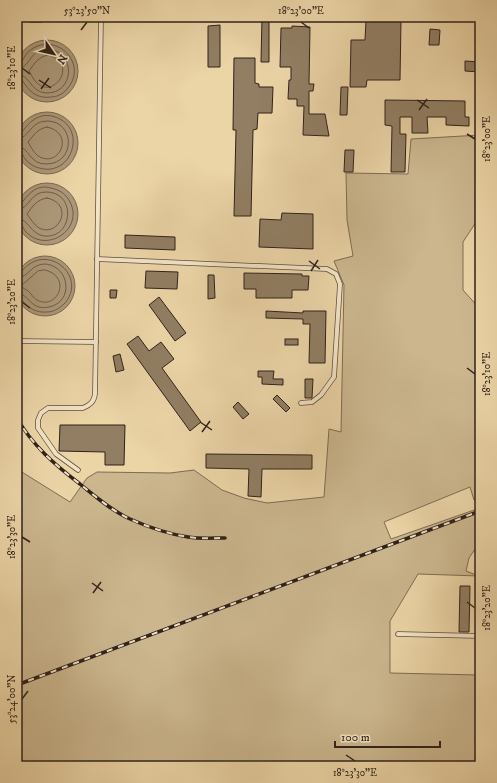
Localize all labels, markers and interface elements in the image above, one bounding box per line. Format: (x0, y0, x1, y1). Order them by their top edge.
text: 53°23'50"N (64, 5, 110, 17)
text: 18°23'00"E (278, 5, 324, 17)
north arrow (34, 34, 74, 74)
text: 18°23'10"E (6, 46, 18, 90)
text: N (53, 51, 70, 67)
text: 18°23'00"E (481, 116, 493, 162)
text: 18°23'20"E (6, 279, 18, 325)
text: 18°23'10"E (481, 352, 493, 396)
text: 18°23'30"E (6, 515, 18, 559)
text: 18°23'20"E (481, 585, 493, 631)
text: 53°24'00"N (6, 674, 18, 724)
scale bar (335, 723, 440, 749)
text: 100 m (341, 730, 370, 745)
text: 18°23'30"E (333, 767, 377, 779)

